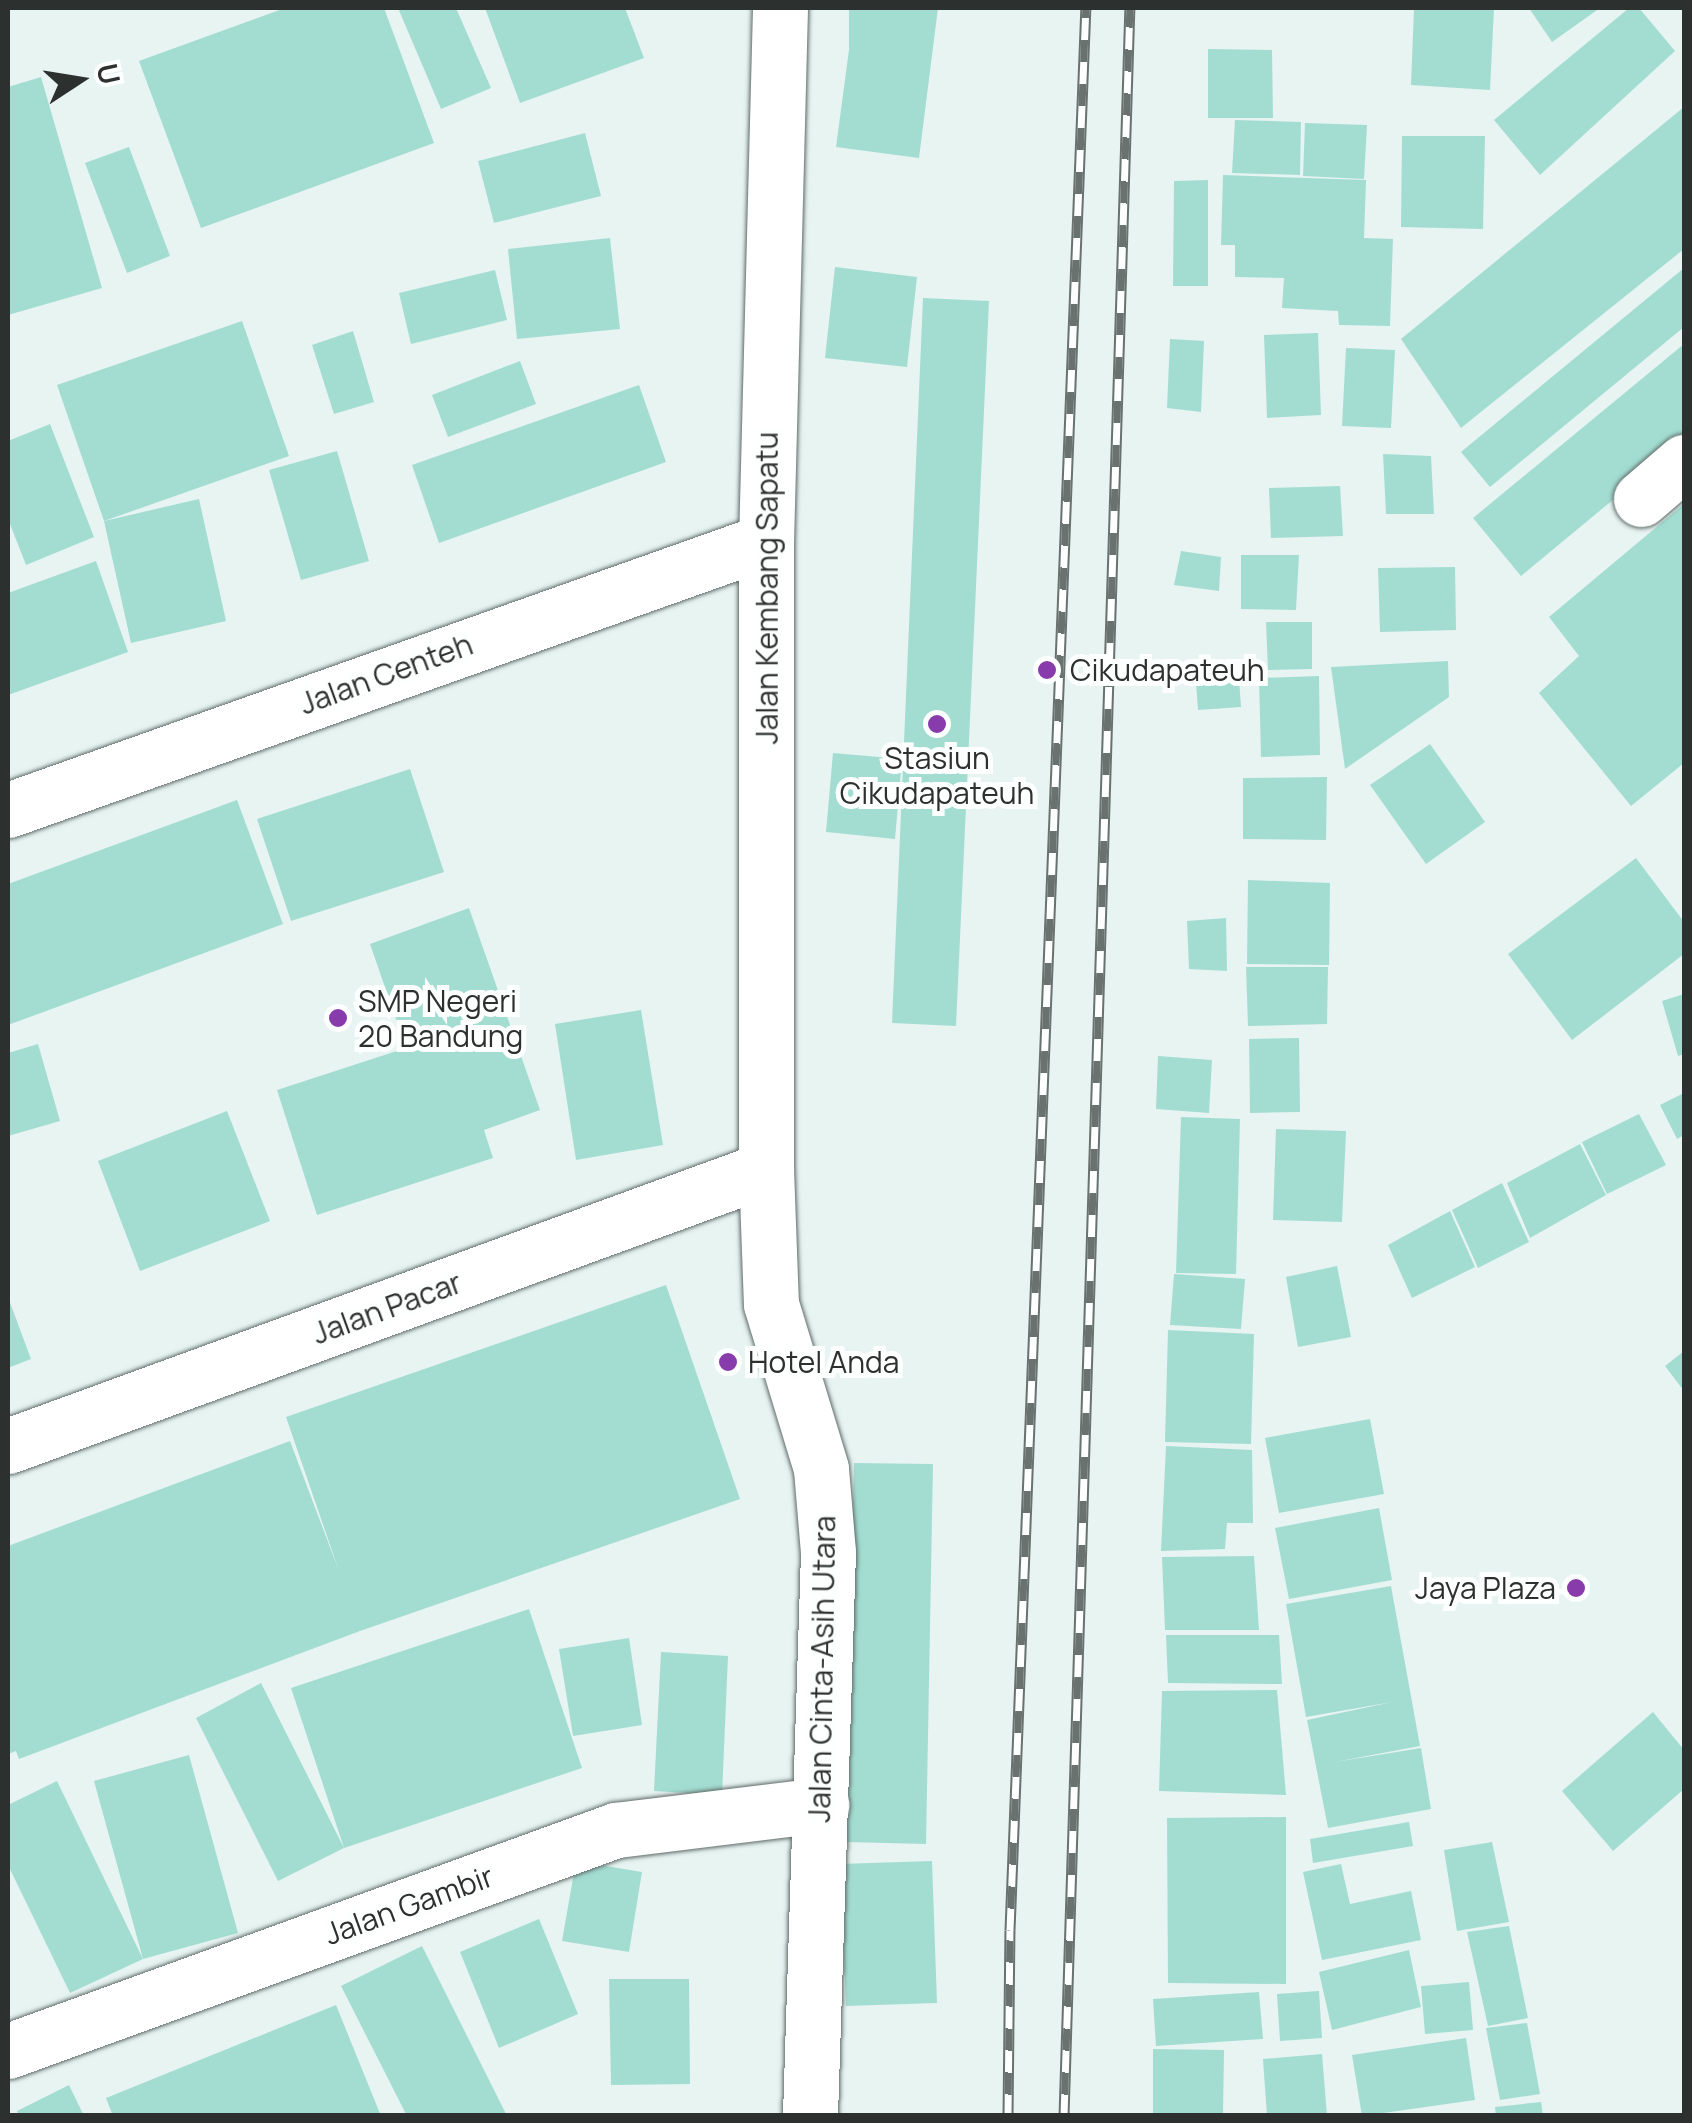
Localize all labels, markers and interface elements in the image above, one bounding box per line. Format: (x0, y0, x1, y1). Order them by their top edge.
north arrow (30, 30, 130, 130)
text: U (89, 60, 130, 88)
street label: Jalan Kembang Sapatu (749, 432, 785, 744)
street label: Jalan Centeh (295, 626, 477, 722)
place label: Cikudapateuh (1070, 652, 1265, 688)
marker: Cikudapateuh (1034, 657, 1060, 683)
marker: Stasiun Cikudapateuh (926, 713, 948, 735)
place label: Stasiun Cikudapateuh (840, 740, 1034, 810)
place label: SMP Negeri 20 Bandung (358, 983, 523, 1054)
marker: SMP Negeri 20 Bandung (327, 1007, 349, 1029)
street label: Jalan Pacar (307, 1264, 467, 1352)
place label: Hotel Anda (748, 1344, 899, 1380)
marker: Hotel Anda (717, 1351, 739, 1373)
street label: Jalan Cinta-Asih Utara (801, 1515, 843, 1823)
place label: Jaya Plaza (1415, 1570, 1556, 1606)
marker: Jaya Plaza (1565, 1577, 1587, 1599)
street label: Jalan Gambir (320, 1858, 498, 1952)

